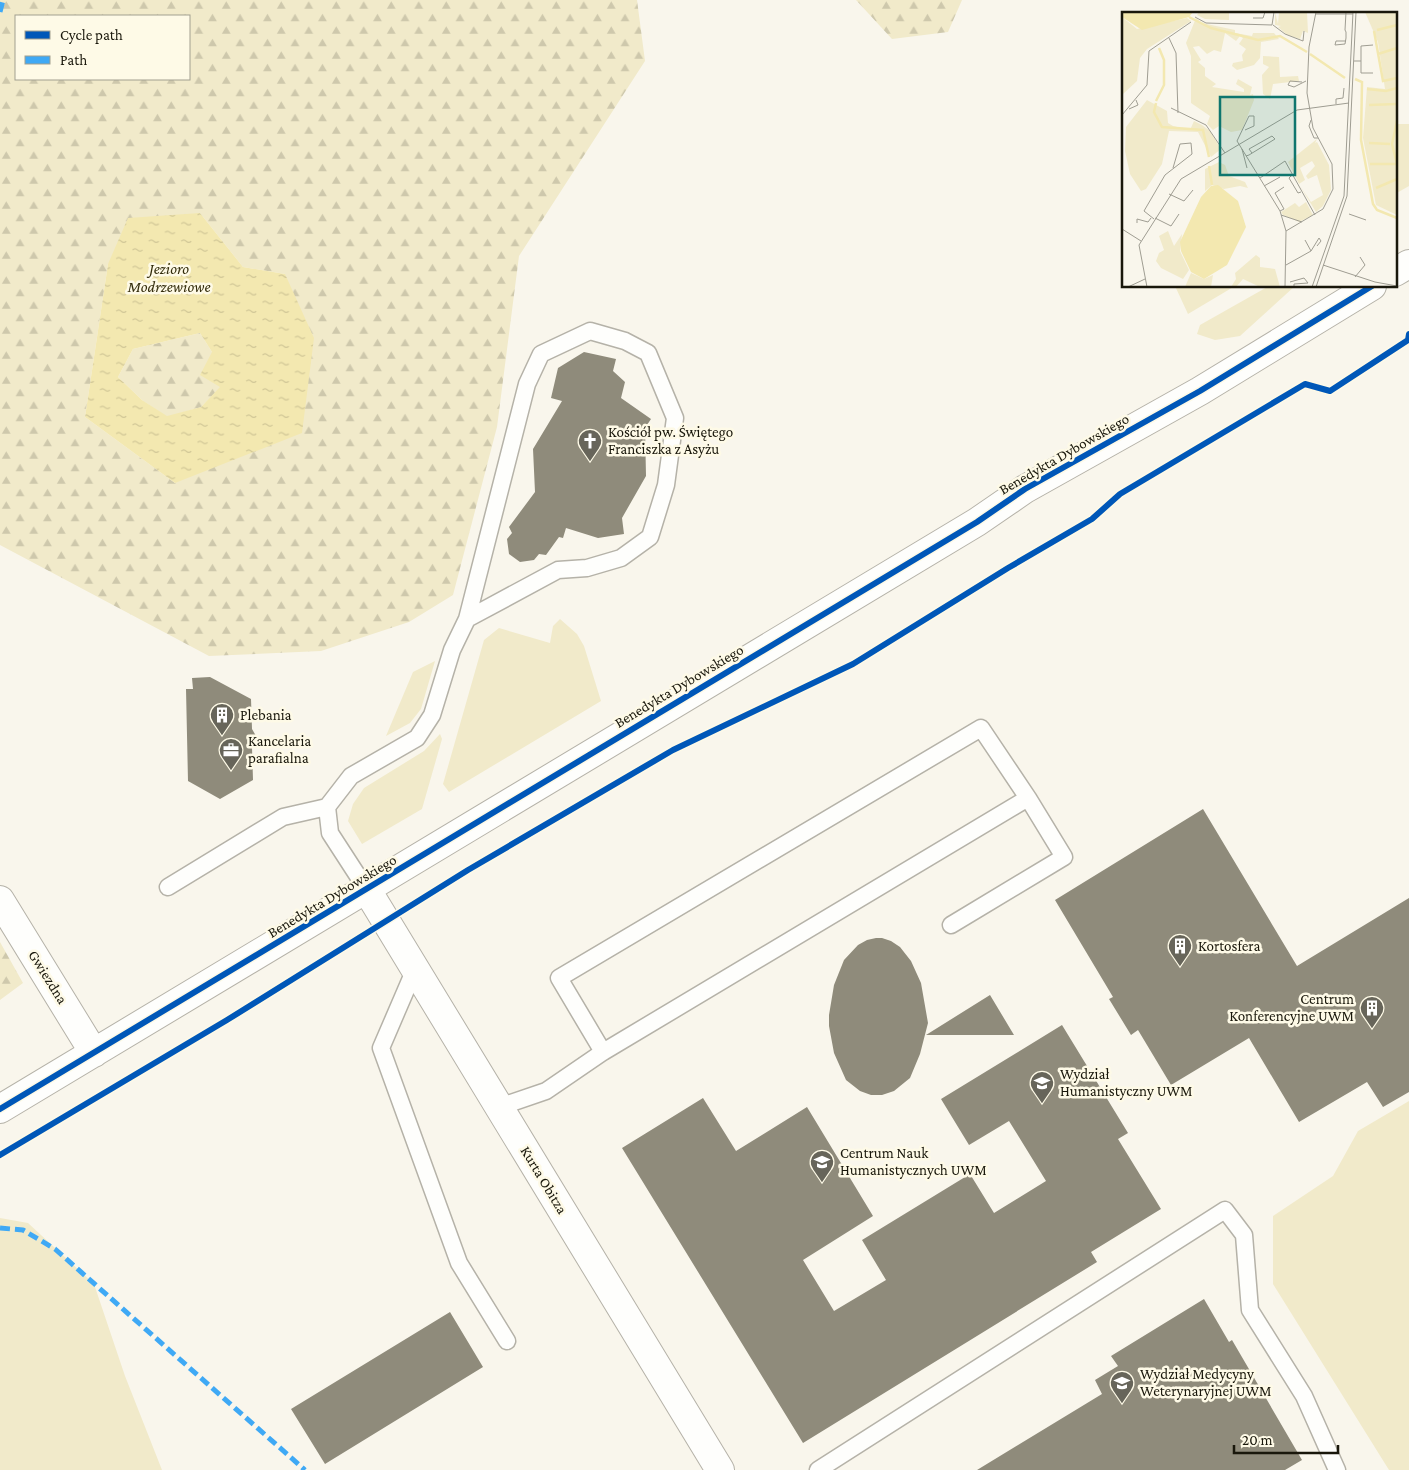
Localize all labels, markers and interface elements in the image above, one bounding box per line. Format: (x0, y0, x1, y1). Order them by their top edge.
inset map (1122, 12, 1396, 288)
legend (15, 15, 190, 80)
text: Cycle path (60, 27, 123, 44)
text: Path (60, 52, 87, 68)
water label: Jezioro Modrzewiowe (126, 260, 211, 295)
street label: Benedykta Dybowskiego (996, 410, 1132, 499)
place label: Kościół pw. Świętego Franciszka z Asyżu (608, 424, 733, 458)
church icon: Kościół pw. Świętego Franciszka z Asyżu (577, 428, 603, 462)
street label: Benedykta Dybowskiego (612, 641, 747, 732)
building icon: Plebania (209, 702, 235, 736)
place label: Plebania (240, 707, 292, 723)
place label: Kancelaria parafialna (248, 733, 311, 767)
office icon: Kancelaria parafialna (218, 737, 244, 771)
street label: Benedykta Dybowskiego (265, 851, 400, 942)
building icon: Kortosfera (1167, 933, 1193, 967)
place label: Kortosfera (1198, 938, 1260, 954)
street label: Gwiezdna (25, 947, 71, 1007)
place label: Centrum Konferencyjne UWM (1229, 991, 1354, 1025)
building icon: Centrum Konferencyjne UWM (1359, 995, 1385, 1029)
place label: Wydział Humanistyczny UWM (1060, 1066, 1193, 1100)
school or university icon: Wydział Humanistyczny UWM (1029, 1070, 1055, 1104)
street label: Kurta Obitza (518, 1143, 571, 1217)
place label: Centrum Nauk Humanistycznych UWM (840, 1145, 987, 1179)
school or university icon: Centrum Nauk Humanistycznych UWM (809, 1149, 835, 1183)
place label: Wydział Medycyny Weterynaryjnej UWM (1140, 1366, 1272, 1400)
school or university icon: Wydział Medycyny Weterynaryjnej UWM (1109, 1370, 1135, 1404)
scale bar (1234, 1422, 1338, 1454)
text: 20 m (1242, 1432, 1273, 1448)

